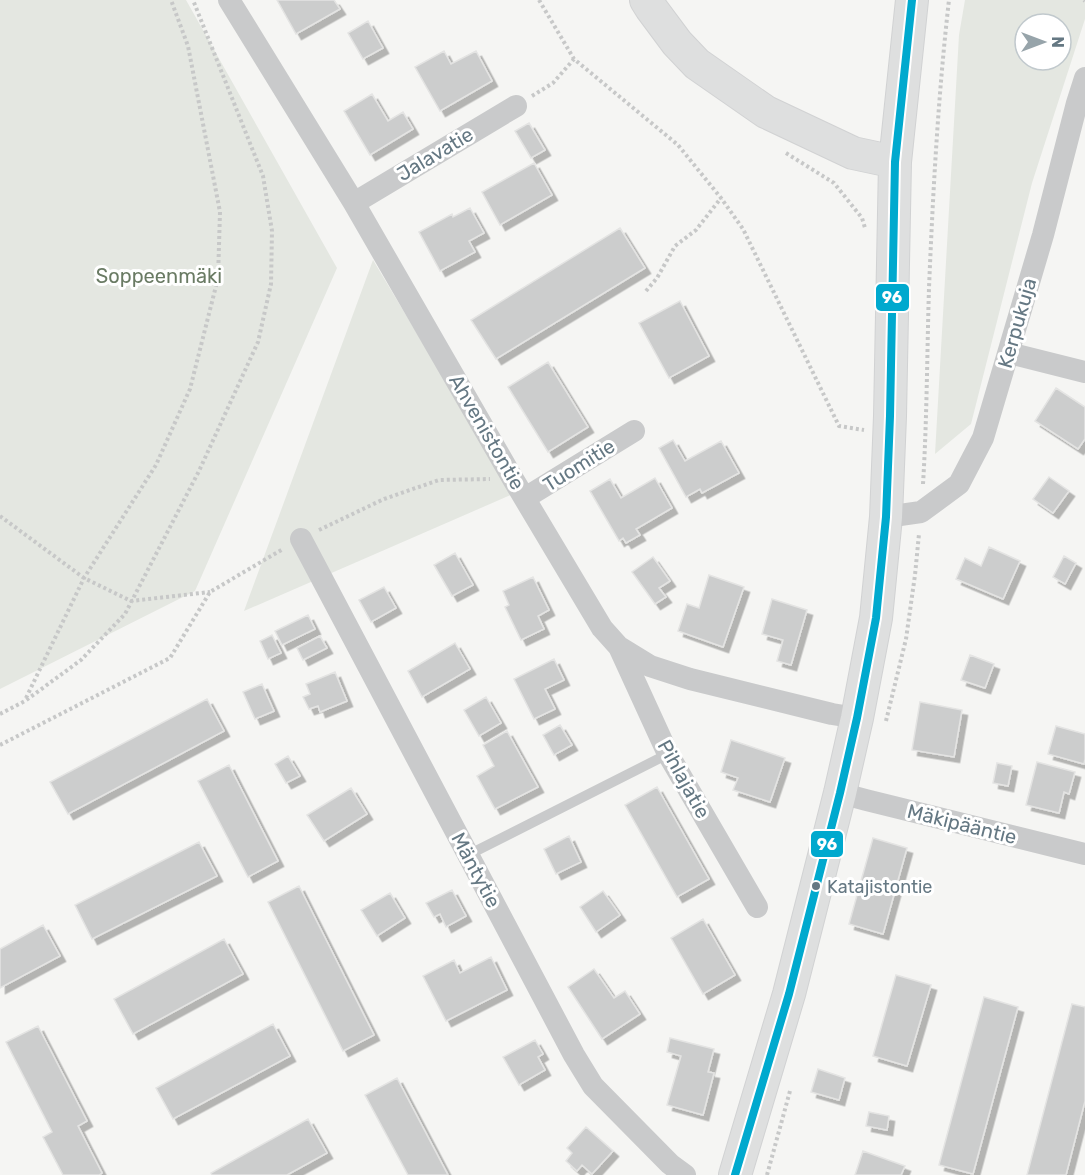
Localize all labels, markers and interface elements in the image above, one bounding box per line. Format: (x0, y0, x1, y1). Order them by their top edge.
north arrow (1013, 12, 1073, 72)
text: N (1048, 36, 1067, 48)
street label: Jalavatie (392, 122, 478, 186)
park label: Soppeenmäki (96, 264, 222, 288)
street label: Kerpukuja (993, 275, 1041, 371)
line badge: 96 (875, 283, 910, 312)
text: 96 (882, 288, 902, 307)
street label: Ahvenistontie (444, 370, 530, 494)
street label: Tuomitie (539, 434, 619, 496)
street label: Pihlajatie (653, 736, 715, 822)
street label: Mäkipääntie (905, 799, 1019, 849)
street label: Mäntytie (446, 828, 506, 912)
line badge: 96 (810, 830, 844, 858)
text: 96 (817, 835, 837, 854)
place label: Katajistontie (827, 876, 932, 898)
marker: Katajistontie (810, 880, 822, 892)

